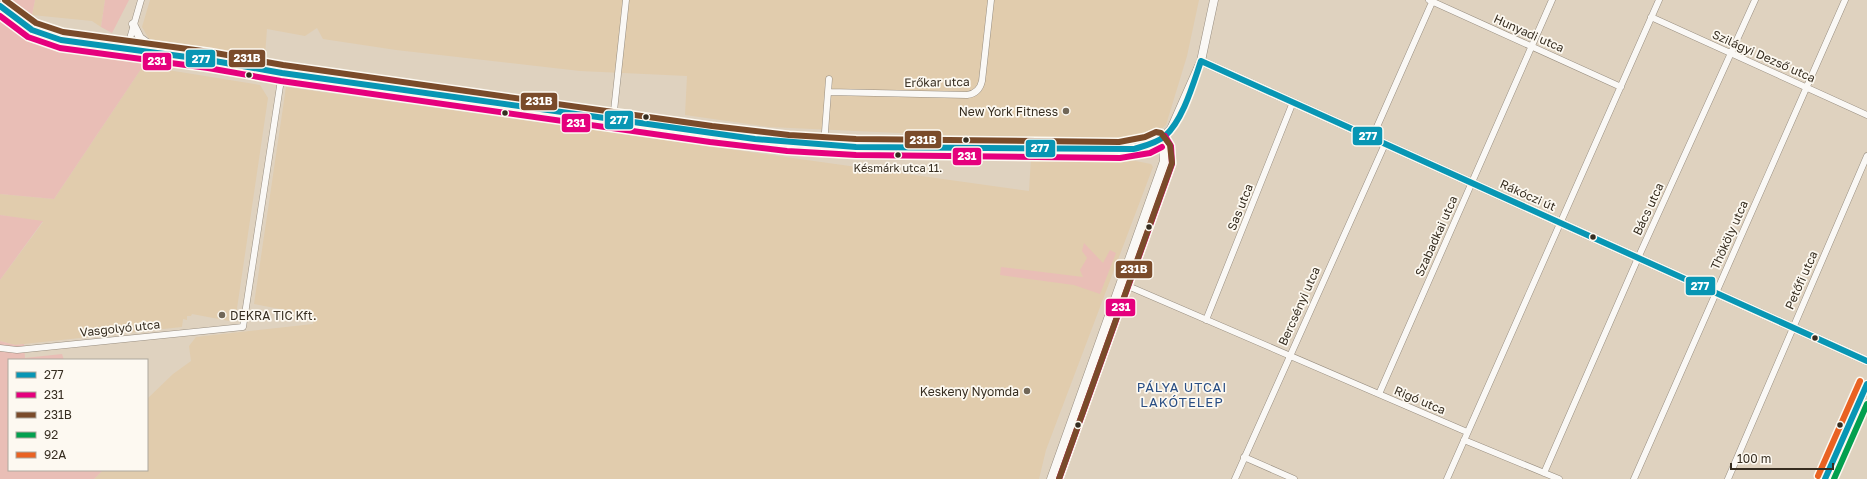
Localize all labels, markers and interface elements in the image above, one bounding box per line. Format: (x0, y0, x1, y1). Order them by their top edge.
street label: Hunyadi utca (1491, 11, 1567, 55)
street label: Szilágyi Dezső utca (1710, 27, 1818, 85)
line badge: 277 (185, 49, 216, 68)
line badge: 231B (228, 49, 266, 68)
text: 231B (234, 51, 261, 64)
line badge: 231 (142, 52, 172, 71)
text: 277 (192, 52, 210, 65)
text: 231 (147, 54, 167, 67)
unlabelled marker (244, 70, 254, 80)
street label: Erőkar utca (904, 74, 970, 90)
line badge: 231B (520, 92, 558, 111)
text: 231B (526, 94, 553, 107)
place label: New York Fitness (959, 104, 1058, 119)
marker: New York Fitness (1061, 106, 1071, 116)
unlabelled marker (500, 108, 510, 118)
line badge: 277 (604, 110, 634, 130)
unlabelled marker (641, 112, 651, 122)
line badge: 231 (561, 113, 591, 133)
text: 277 (610, 113, 628, 126)
text: 231 (566, 116, 586, 129)
line badge: 277 (1352, 126, 1383, 146)
text: 277 (1359, 129, 1377, 142)
line badge: 231B (904, 130, 942, 149)
text: 231B (910, 133, 937, 146)
unlabelled marker (961, 135, 971, 145)
line badge: 277 (1025, 139, 1056, 158)
text: 277 (1031, 141, 1049, 154)
line badge: 231 (952, 147, 982, 166)
text: 231 (957, 149, 977, 162)
marker: Késmárk utca 11. (893, 150, 903, 160)
place label: Késmárk utca 11. (854, 161, 942, 174)
street label: Rákóczi út (1498, 176, 1558, 214)
street label: Bács utca (1629, 180, 1667, 238)
street label: Sas utca (1224, 181, 1256, 233)
street label: Szabadkai utca (1411, 193, 1461, 279)
street label: Thököly utca (1707, 198, 1751, 272)
unlabelled marker (1144, 222, 1154, 232)
unlabelled marker (1588, 232, 1598, 242)
street label: Petőfi utca (1781, 248, 1821, 312)
line badge: 231B (1115, 260, 1153, 279)
text: 231B (1121, 262, 1148, 275)
street label: Bercsényi utca (1275, 264, 1323, 348)
line badge: 277 (1685, 276, 1716, 296)
text: 277 (1691, 279, 1709, 292)
line badge: 231 (1105, 298, 1136, 317)
text: 231 (1111, 300, 1131, 313)
place label: DEKRA TIC Kft. (230, 308, 317, 323)
marker: DEKRA TIC Kft. (217, 310, 227, 320)
street label: Vasgolyó utca (79, 316, 161, 340)
unlabelled marker (1810, 333, 1820, 343)
legend (8, 359, 148, 471)
text: 277 (44, 367, 64, 382)
district label: PÁLYA UTCAI LAKÓTELEP (1137, 379, 1227, 410)
street label: Rigó utca (1392, 382, 1448, 418)
place label: Keskeny Nyomda (920, 384, 1019, 399)
marker: Keskeny Nyomda (1022, 386, 1032, 396)
text: 231 (44, 387, 64, 402)
text: 231B (44, 407, 72, 422)
unlabelled marker (1073, 420, 1083, 430)
unlabelled marker (1835, 420, 1845, 430)
text: 92 (44, 427, 58, 442)
scale bar (1731, 445, 1833, 471)
text: 92A (44, 447, 66, 462)
text: 100 m (1737, 451, 1771, 466)

